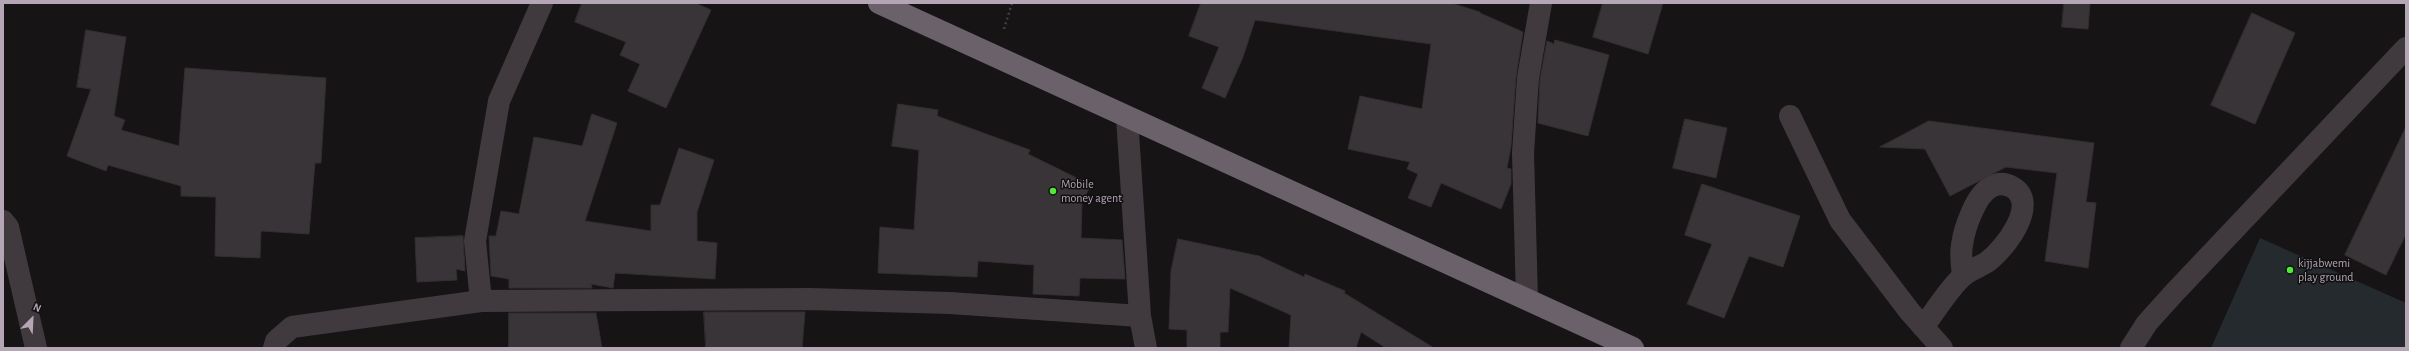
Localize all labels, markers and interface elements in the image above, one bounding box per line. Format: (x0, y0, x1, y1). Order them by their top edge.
place label: Mobile money agent (1061, 177, 1122, 205)
marker: Mobile money agent (1048, 186, 1058, 196)
place label: kijjabwemi play ground (2298, 256, 2354, 284)
marker: kijjabwemi play ground (2285, 265, 2295, 275)
north arrow (12, 299, 52, 339)
text: N (31, 301, 43, 314)

